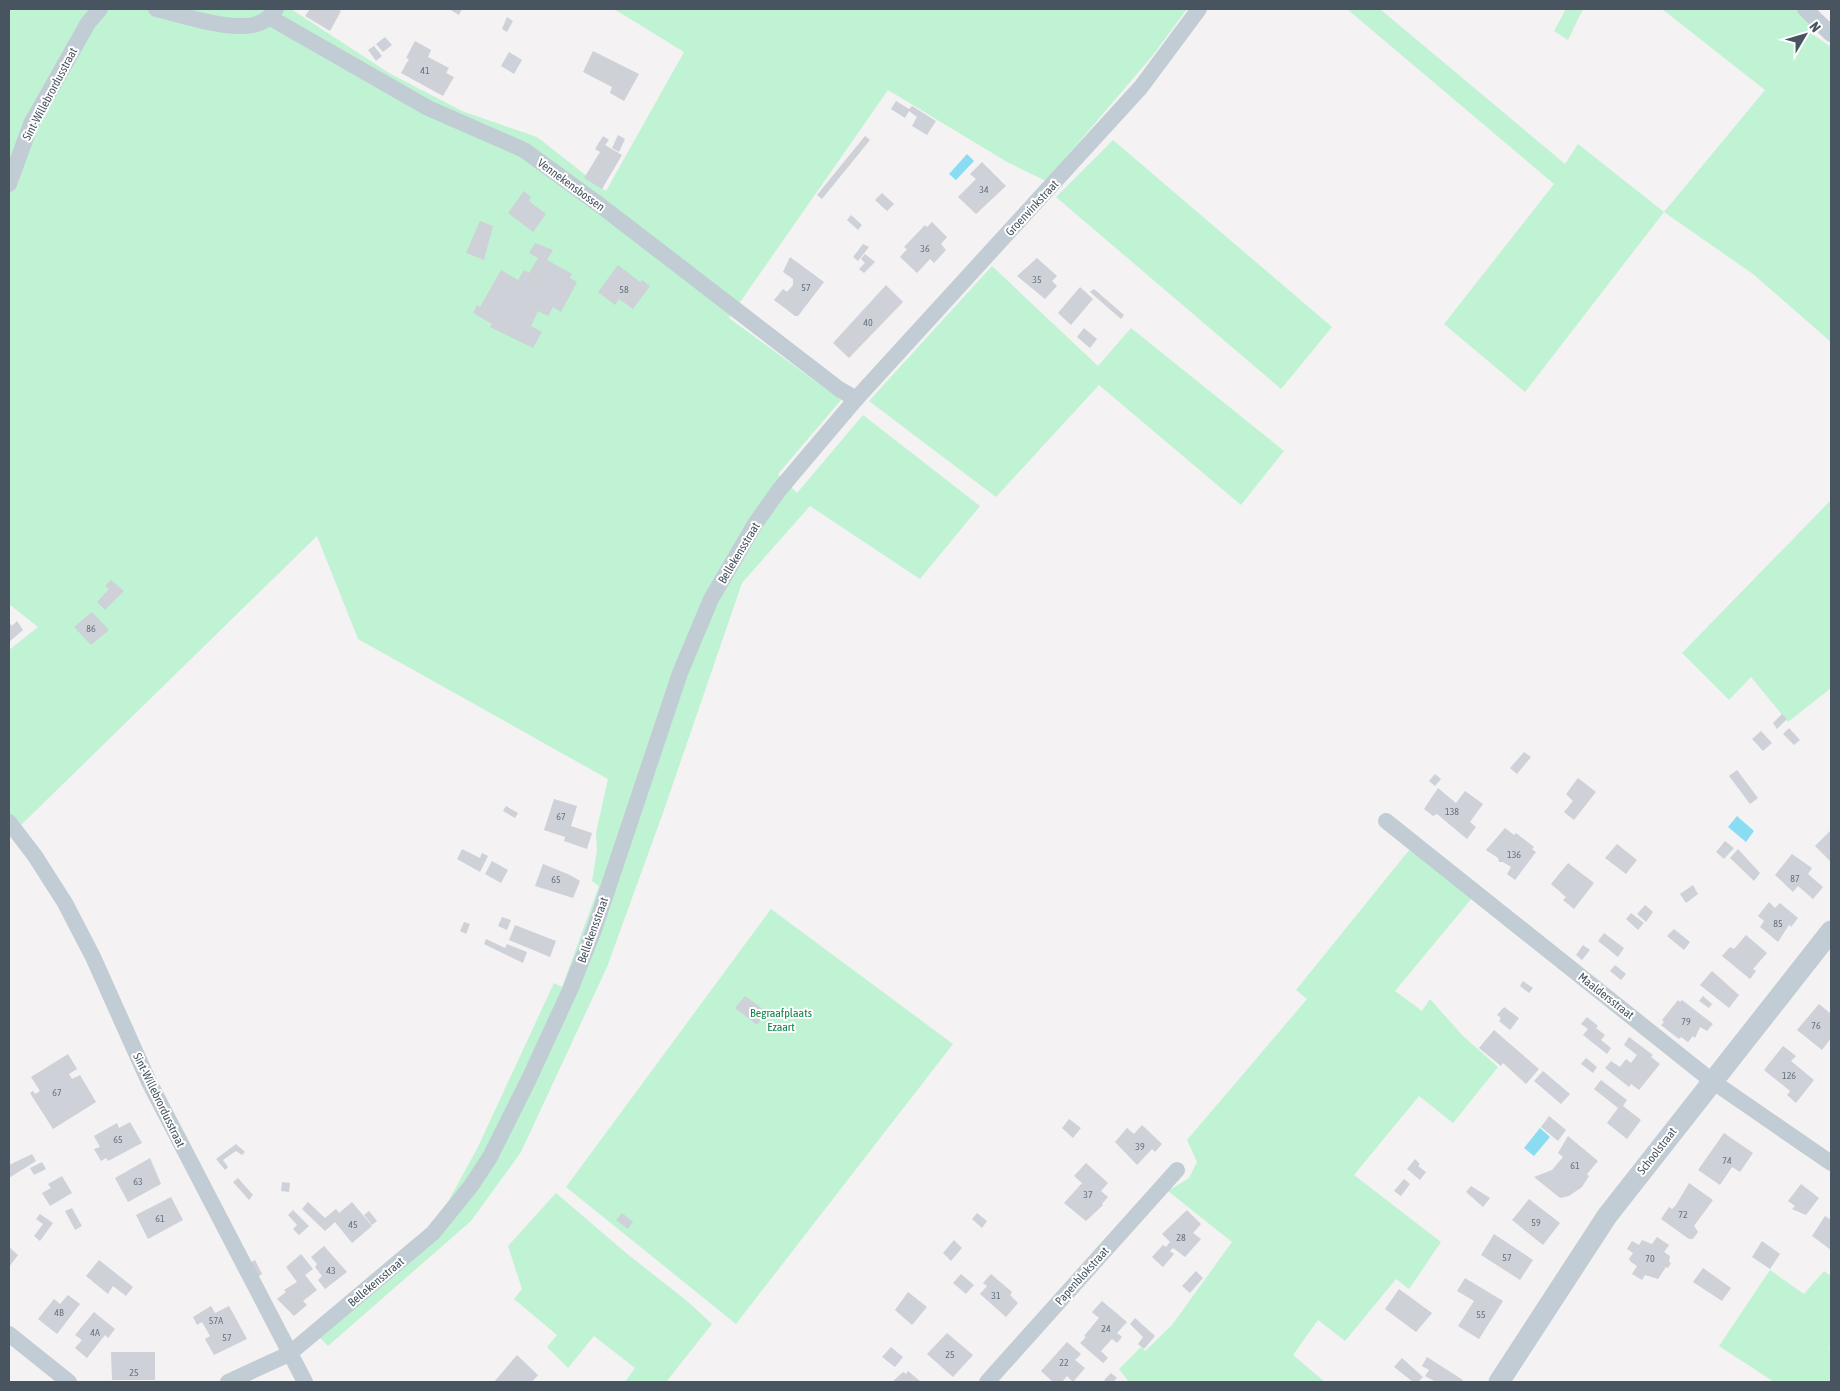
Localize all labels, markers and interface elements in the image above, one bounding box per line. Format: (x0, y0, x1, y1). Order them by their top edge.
north arrow (1780, 10, 1830, 60)
text: N (1806, 19, 1824, 35)
street label: Sint-Willebrordusstraat (20, 45, 81, 143)
house number: 41 (420, 65, 430, 76)
street label: Vennekensbossen (535, 156, 607, 214)
street label: Groenvinkstraat (1003, 177, 1062, 239)
house number: 34 (979, 184, 989, 195)
house number: 36 (920, 243, 930, 254)
house number: 35 (1032, 274, 1042, 285)
house number: 57 (801, 282, 811, 293)
house number: 58 (619, 284, 629, 295)
house number: 40 (863, 317, 873, 328)
street label: Bellekensstraat (715, 519, 763, 586)
house number: 86 (86, 623, 96, 634)
house number: 138 (1445, 806, 1459, 817)
house number: 67 (556, 811, 566, 822)
house number: 136 (1507, 849, 1521, 860)
house number: 87 (1790, 873, 1800, 884)
house number: 65 (551, 874, 561, 885)
street label: Bellekensstraat (575, 895, 612, 965)
house number: 85 (1773, 918, 1783, 929)
street label: Maaldersstraat (1575, 970, 1637, 1022)
park label: Begraafplaats Ezaart (750, 1006, 812, 1034)
house number: 79 (1681, 1016, 1691, 1027)
house number: 76 (1811, 1020, 1821, 1031)
street label: Sint-Willebrordusstraat (130, 1051, 188, 1150)
house number: 126 (1782, 1070, 1796, 1081)
house number: 67 (52, 1087, 62, 1098)
street label: Schoolstraat (1634, 1124, 1680, 1177)
house number: 65 (113, 1134, 123, 1145)
house number: 39 (1135, 1141, 1145, 1152)
house number: 74 (1722, 1155, 1732, 1166)
house number: 61 (1570, 1160, 1580, 1171)
house number: 63 (133, 1176, 143, 1187)
house number: 37 (1083, 1189, 1093, 1200)
house number: 72 (1678, 1209, 1688, 1220)
house number: 61 (155, 1213, 165, 1224)
house number: 59 (1531, 1217, 1541, 1228)
house number: 45 (348, 1219, 358, 1230)
house number: 28 (1176, 1232, 1186, 1243)
street label: Papenblokstraat (1052, 1244, 1112, 1308)
house number: 57 (1502, 1252, 1512, 1263)
house number: 70 (1645, 1253, 1655, 1264)
street label: Bellekensstraat (345, 1254, 407, 1310)
house number: 43 (326, 1265, 336, 1276)
house number: 31 (991, 1290, 1001, 1301)
house number: 4B (54, 1307, 64, 1318)
house number: 55 (1476, 1309, 1486, 1320)
house number: 57A (209, 1315, 223, 1326)
house number: 24 (1101, 1323, 1111, 1334)
house number: 4A (90, 1327, 100, 1338)
house number: 57 (222, 1332, 232, 1343)
house number: 25 (945, 1349, 955, 1360)
house number: 22 (1059, 1357, 1069, 1368)
house number: 25 (129, 1367, 139, 1378)

